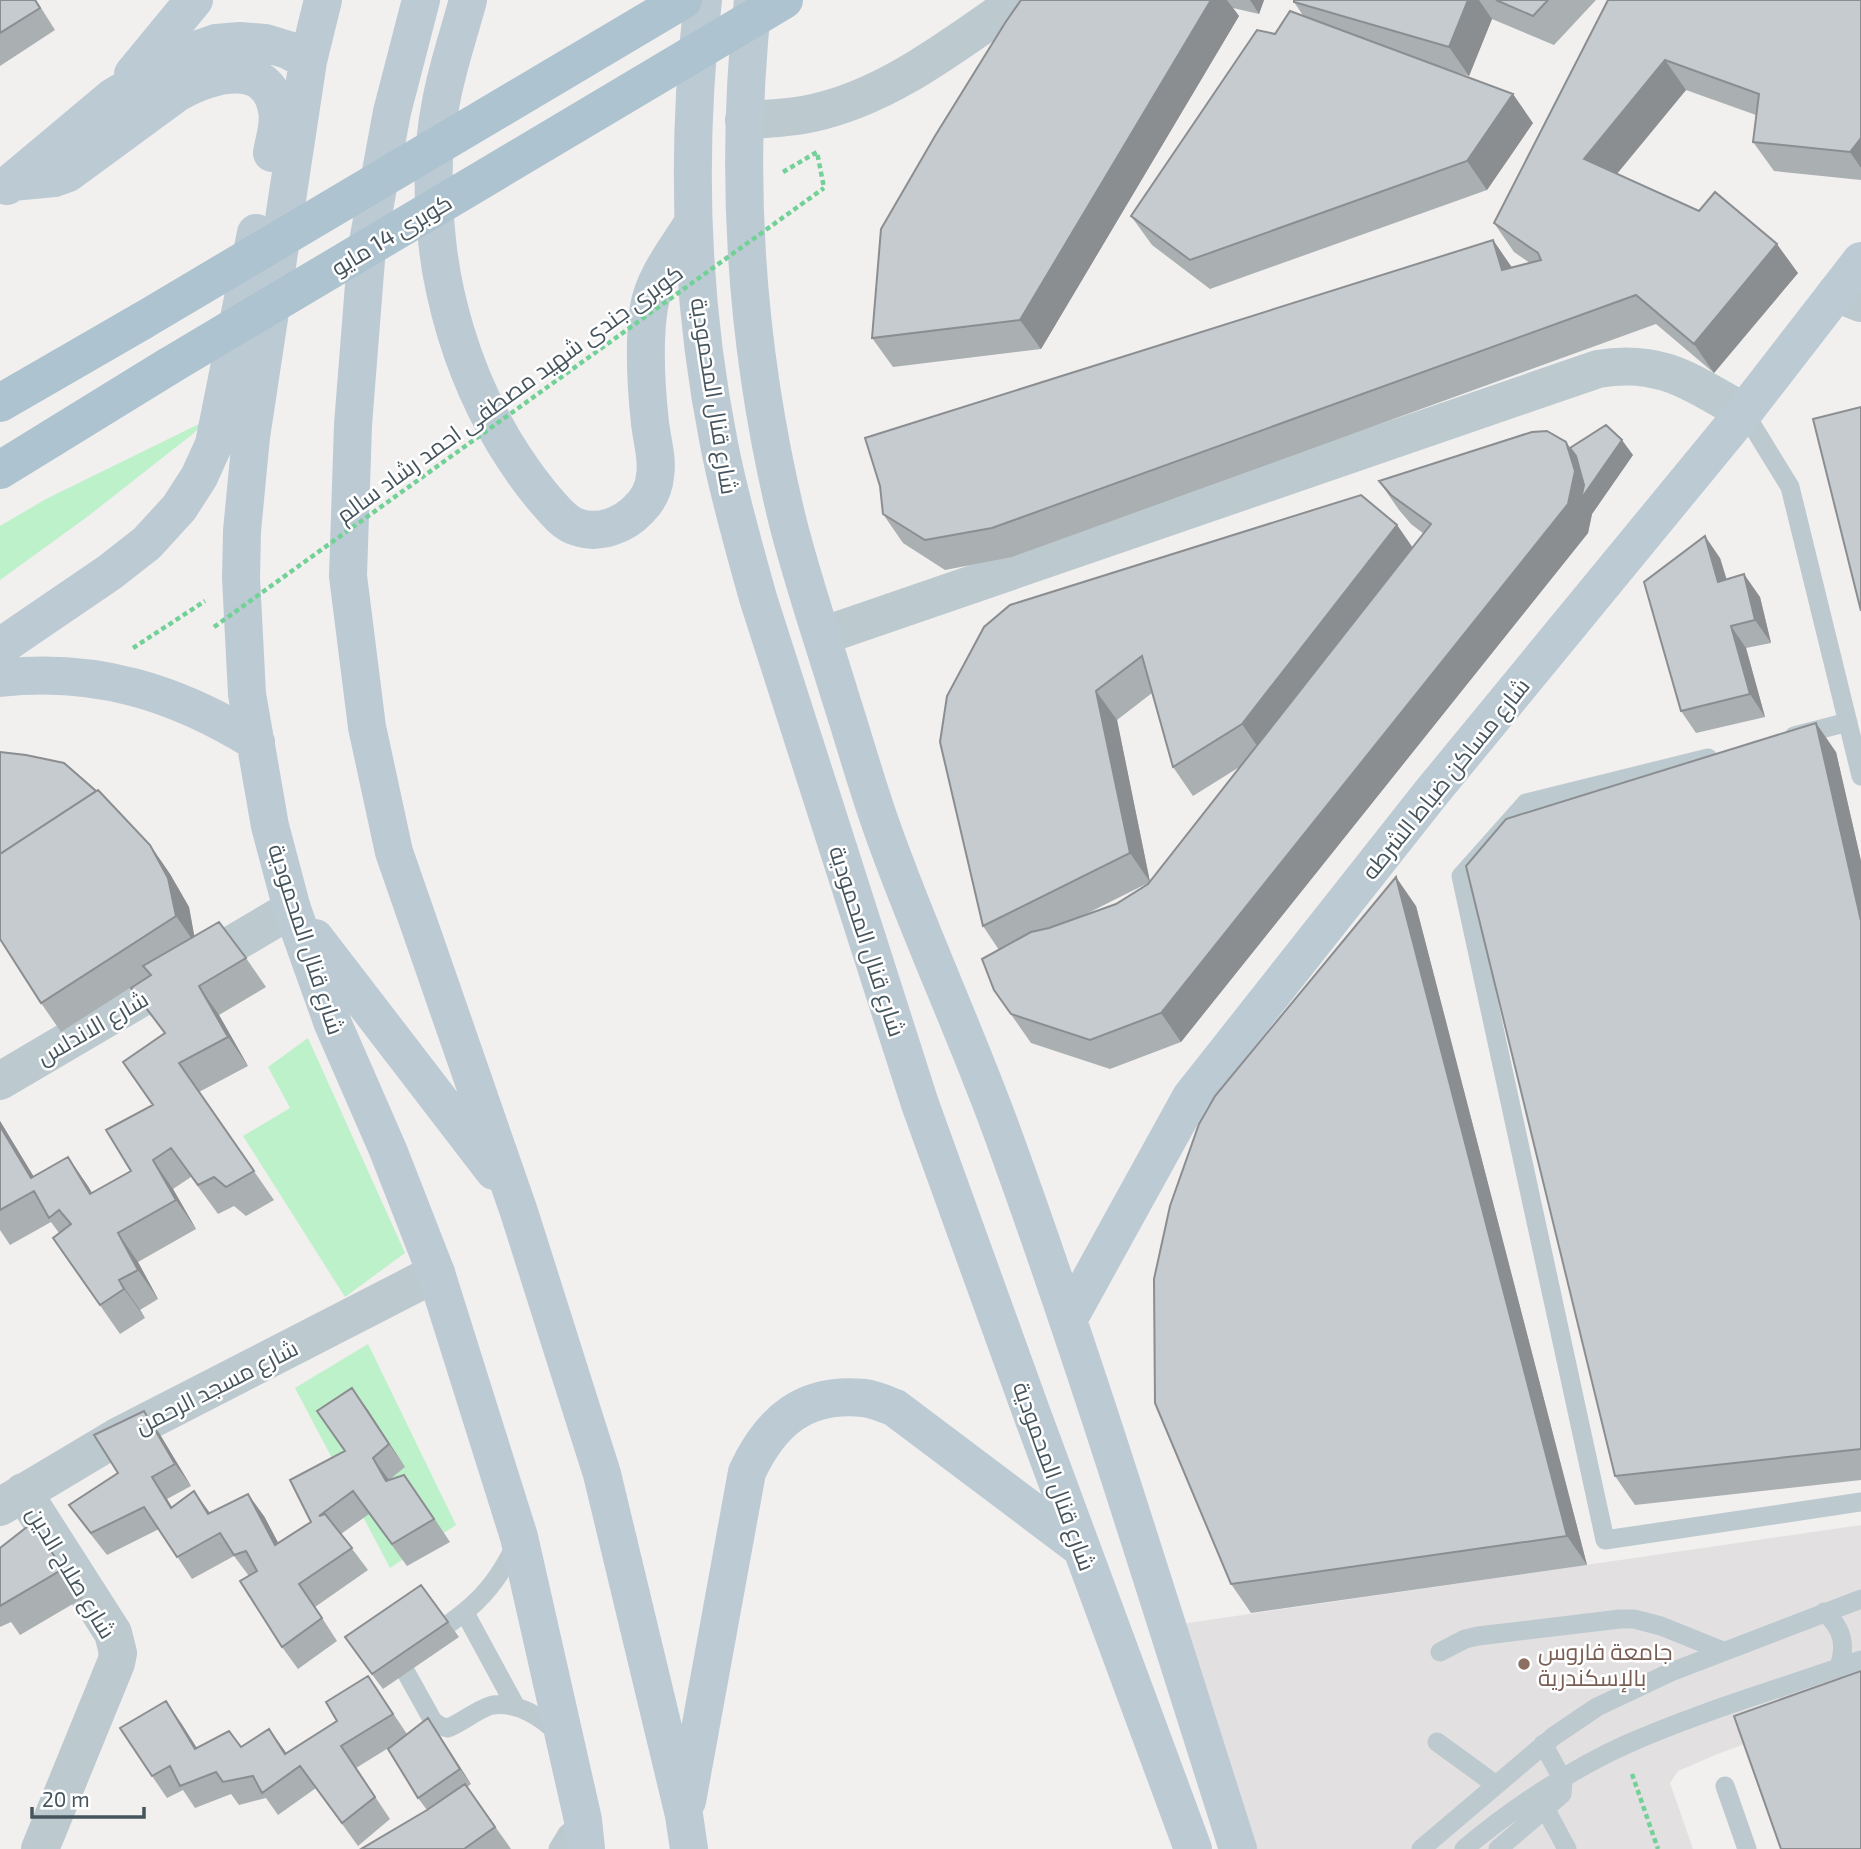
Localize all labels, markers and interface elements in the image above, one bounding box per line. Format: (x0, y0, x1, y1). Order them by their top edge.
street label: كوبرى 14 مايو (326, 187, 457, 282)
street label: كوبرى جندى شهيد مصطفى احمد رشاد سالم (330, 258, 689, 531)
street label: شارع قنال المحمودية (683, 296, 744, 497)
street label: شارع مساكن ضباط الشرطه (1355, 672, 1537, 886)
street label: شارع قنال المحمودية (260, 840, 351, 1039)
street label: شارع قنال المحمودية (821, 842, 912, 1041)
street label: شارع الاندلس (31, 984, 154, 1073)
street label: شارع مسجد الرحمن (130, 1333, 304, 1442)
street label: شارع قنال المحمودية (1005, 1378, 1102, 1575)
street label: شارع صلاح الدين (19, 1501, 122, 1645)
place label: جامعة فاروس بالإسكندرية (1538, 1637, 1673, 1693)
marker: جامعة فاروس بالإسكندرية (1516, 1656, 1532, 1672)
scale bar (32, 1776, 144, 1820)
text: 20 m (42, 1786, 90, 1811)

